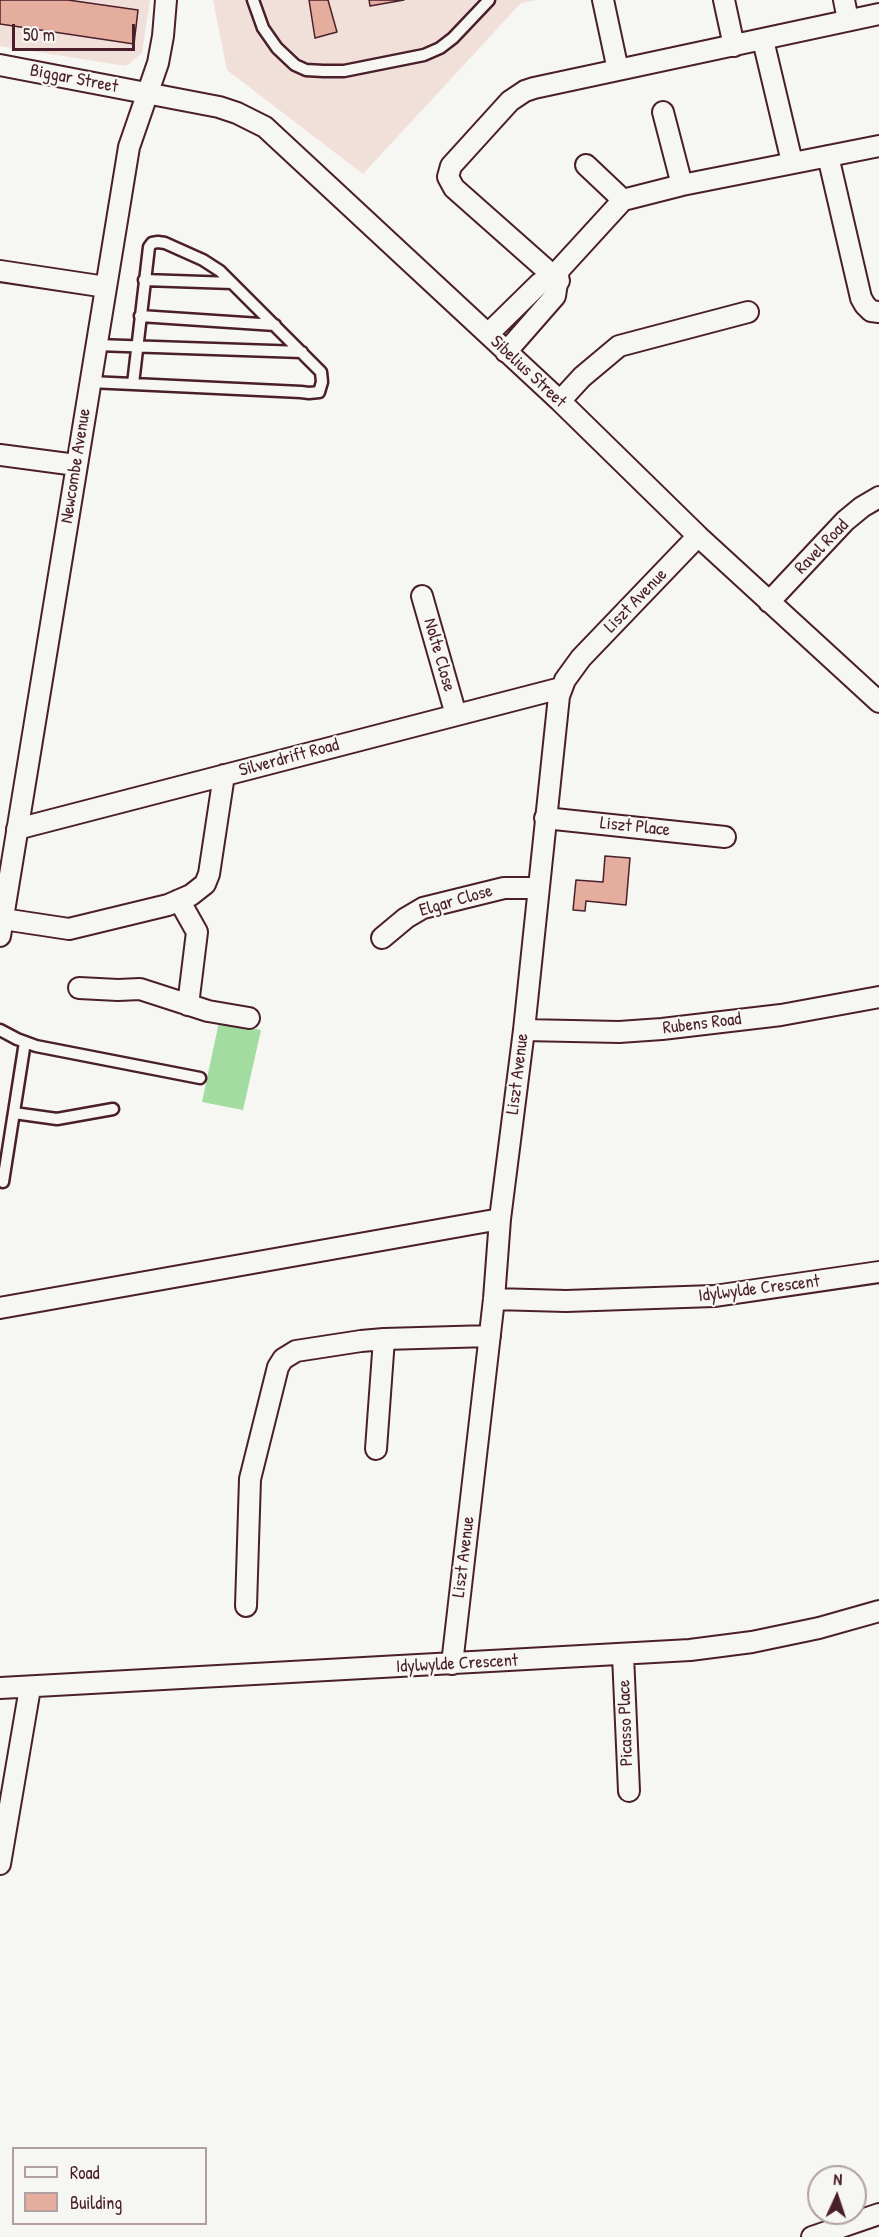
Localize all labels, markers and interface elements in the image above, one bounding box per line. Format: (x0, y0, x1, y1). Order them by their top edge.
scale bar (15, 12, 138, 50)
text: 50 m (23, 22, 55, 47)
street label: Biggar Street (28, 60, 120, 98)
street label: Sibelius Street (486, 331, 570, 413)
street label: Newcombe Avenue (56, 407, 96, 525)
street label: Ravel Road (791, 515, 853, 579)
street label: Liszt Avenue (600, 564, 672, 638)
street label: Nolte Close (418, 616, 460, 694)
street label: Silverdrift Road (237, 734, 341, 782)
street label: Liszt Place (599, 813, 671, 841)
street label: Elgar Close (417, 880, 495, 922)
street label: Rubens Road (662, 1008, 742, 1040)
street label: Liszt Avenue (502, 1032, 534, 1116)
street label: Idylwylde Crescent (697, 1271, 821, 1307)
street label: Liszt Avenue (448, 1515, 480, 1599)
street label: Idylwylde Crescent (395, 1650, 519, 1678)
street label: Picasso Place (614, 1679, 638, 1767)
legend (12, 2147, 207, 2225)
text: Road (70, 2160, 100, 2185)
north arrow (807, 2165, 867, 2225)
text: N (833, 2168, 843, 2190)
text: Building (70, 2190, 122, 2215)

